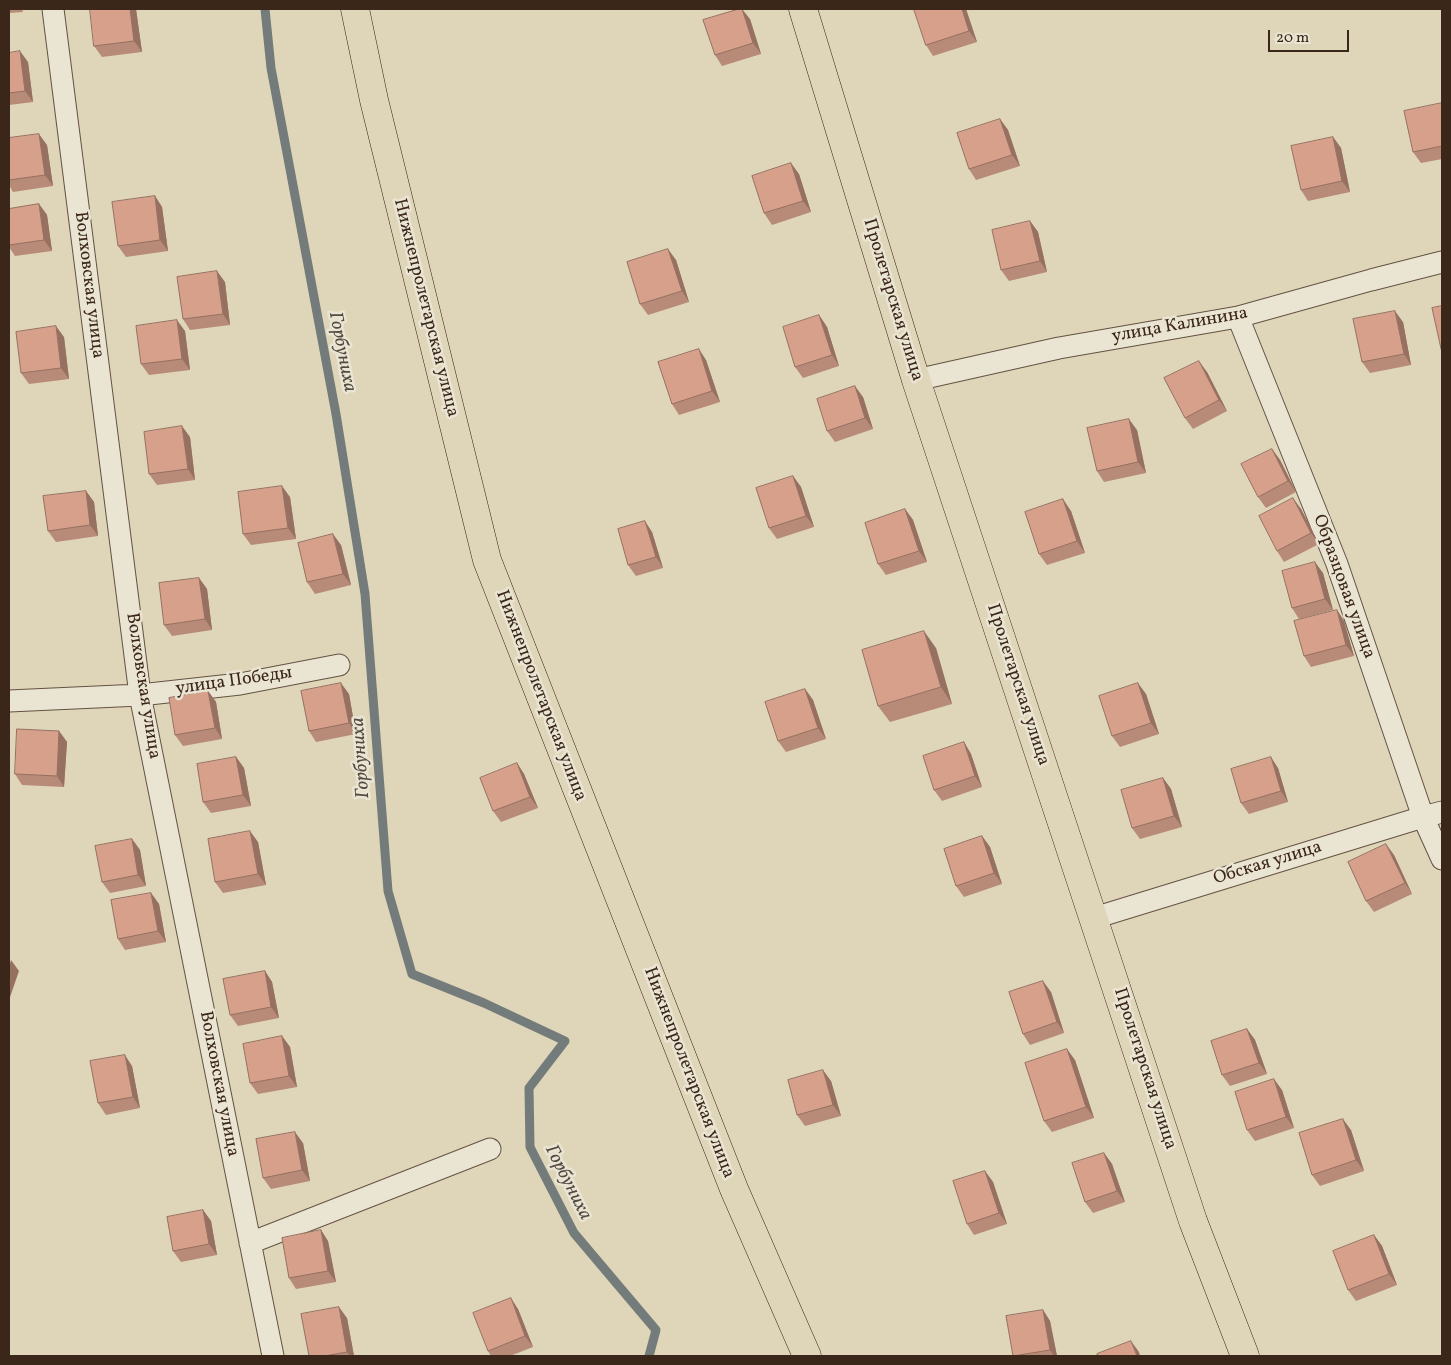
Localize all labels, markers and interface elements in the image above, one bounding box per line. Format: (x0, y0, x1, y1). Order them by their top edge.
scale bar (1271, 20, 1352, 52)
text: 20 m (1276, 28, 1309, 49)
street label: Нижнепролетарская улица (387, 197, 463, 419)
street label: Волховская улица (68, 210, 108, 360)
street label: Пролетарская улица (857, 216, 927, 384)
street label: улица Калинина (1110, 303, 1250, 349)
water label: Горбуниха (322, 310, 360, 394)
street label: Образцовая улица (1307, 512, 1379, 662)
street label: Нижнепролетарская улица (490, 587, 590, 805)
street label: Пролетарская улица (981, 601, 1053, 769)
street label: Волховская улица (120, 611, 164, 761)
street label: улица Победы (174, 663, 294, 701)
water label: Горбуниха (348, 717, 376, 799)
street label: Обская улица (1211, 837, 1325, 891)
street label: Нижнепролетарская улица (638, 964, 738, 1182)
street label: Пролетарская улица (1108, 985, 1180, 1153)
street label: Волховская улица (193, 1009, 243, 1159)
water label: Горбуниха (538, 1142, 596, 1224)

